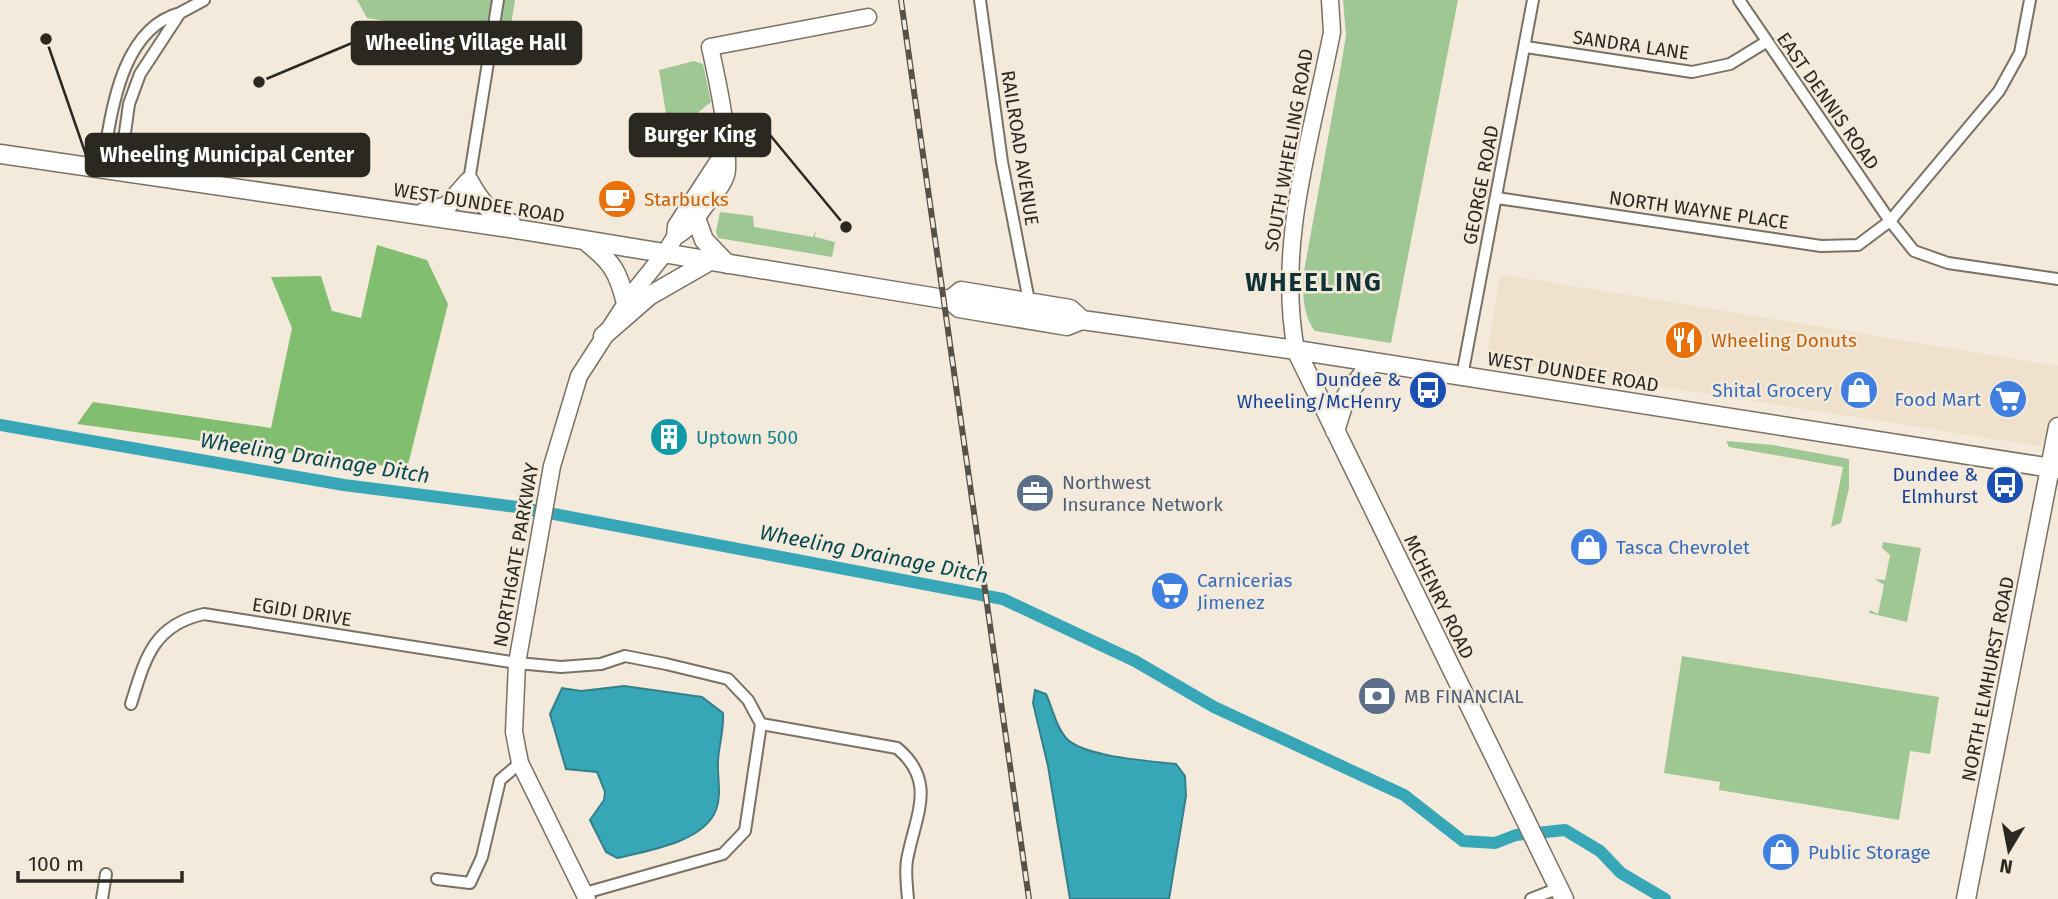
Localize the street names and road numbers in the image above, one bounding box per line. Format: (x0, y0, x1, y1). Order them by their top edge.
street label: SANDRA LANE (1571, 25, 1691, 65)
street label: EAST DENNIS ROAD (1772, 28, 1884, 174)
street label: SOUTH WHEELING ROAD (1260, 47, 1318, 253)
street label: RAILROAD AVENUE (996, 69, 1044, 227)
street label: GEORGE ROAD (1458, 123, 1504, 247)
street label: WEST DUNDEE ROAD (392, 178, 566, 228)
street label: NORTH WAYNE PLACE (1608, 186, 1790, 234)
street label: WEST DUNDEE ROAD (1486, 347, 1660, 397)
street label: NORTHGATE PARKWAY (488, 461, 544, 649)
street label: MCHENRY ROAD (1399, 531, 1479, 663)
street label: NORTH ELMHURST ROAD (1957, 575, 2019, 783)
street label: EGIDI DRIVE (251, 593, 353, 631)

